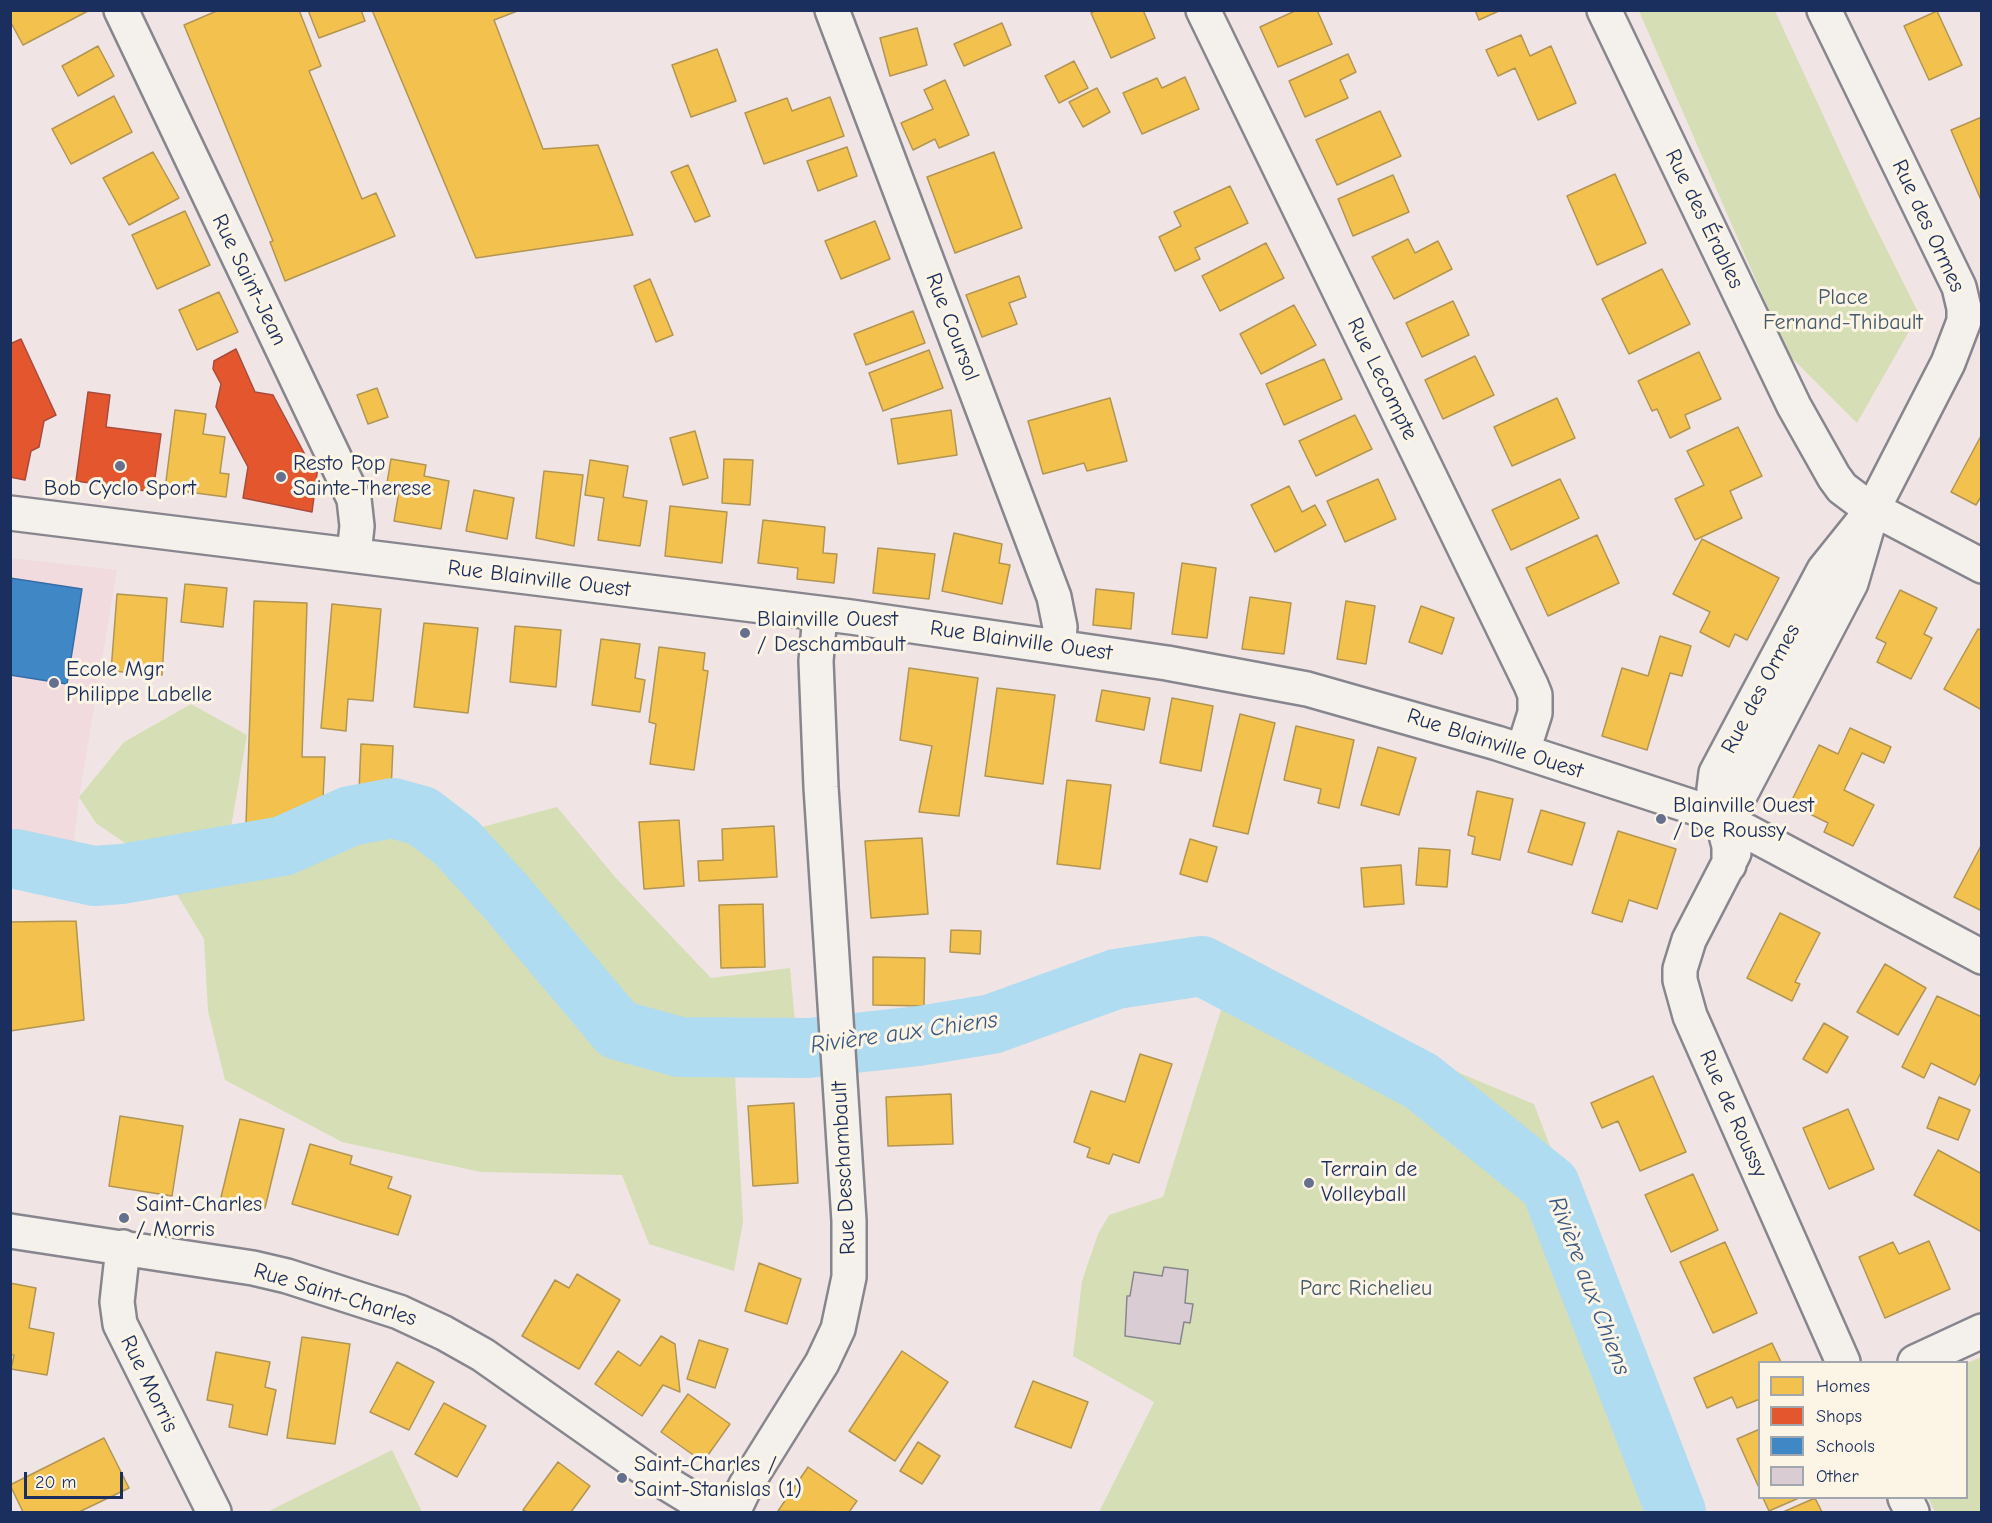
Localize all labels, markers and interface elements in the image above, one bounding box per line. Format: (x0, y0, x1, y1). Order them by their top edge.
street label: Rue des Érables (1659, 145, 1749, 293)
street label: Rue des Ormes (1886, 156, 1970, 296)
street label: Rue Saint-Jean (206, 210, 292, 350)
street label: Rue Coursol (919, 269, 985, 385)
park label: Place Fernand-Thibault (1763, 285, 1923, 336)
street label: Rue Lecompte (1341, 313, 1423, 445)
place label: Resto Pop Sainte-Therese (293, 451, 432, 502)
marker: Bob Cyclo Sport (113, 459, 127, 473)
marker: Resto Pop Sainte-Therese (274, 470, 288, 484)
place label: Bob Cyclo Sport (44, 476, 196, 502)
street label: Rue Blainville Ouest (446, 555, 632, 603)
place label: Blainville Ouest / Deschambault (757, 607, 905, 658)
street label: Rue Blainville Ouest (928, 615, 1114, 667)
street label: Rue des Ormes (1716, 620, 1806, 758)
marker: Blainville Ouest / Deschambault (738, 626, 752, 640)
place label: Ecole Mgr Philippe Labelle (66, 657, 212, 708)
marker: Ecole Mgr Philippe Labelle (47, 676, 61, 690)
street label: Rue Blainville Ouest (1404, 703, 1586, 785)
place label: Blainville Ouest / De Roussy (1673, 793, 1814, 844)
marker: Blainville Ouest / De Roussy (1654, 812, 1668, 826)
water label: Rivière aux Chiens (808, 1006, 1000, 1060)
street label: Rue de Roussy (1693, 1046, 1773, 1182)
street label: Rue Deschambault (826, 1080, 862, 1256)
place label: Terrain de Volleyball (1321, 1157, 1417, 1208)
marker: Terrain de Volleyball (1302, 1176, 1316, 1190)
place label: Saint-Charles / Morris (136, 1192, 262, 1244)
water label: Rivière aux Chiens (1542, 1193, 1636, 1379)
marker: Saint-Charles / Morris (117, 1211, 131, 1225)
street label: Rue Saint-Charles (250, 1258, 420, 1332)
park label: Parc Richelieu (1300, 1276, 1432, 1302)
street label: Rue Morris (114, 1331, 184, 1437)
legend (1758, 1361, 1968, 1499)
text: Homes (1816, 1376, 1870, 1397)
text: Shops (1816, 1406, 1862, 1427)
text: Schools (1816, 1436, 1875, 1457)
place label: Saint-Charles / Saint-Stanislas (1) (634, 1452, 802, 1504)
scale bar (27, 1460, 126, 1498)
text: Other (1816, 1466, 1859, 1487)
marker: Saint-Charles / Saint-Stanislas (1) (615, 1471, 629, 1485)
text: 20 m (35, 1472, 76, 1493)

